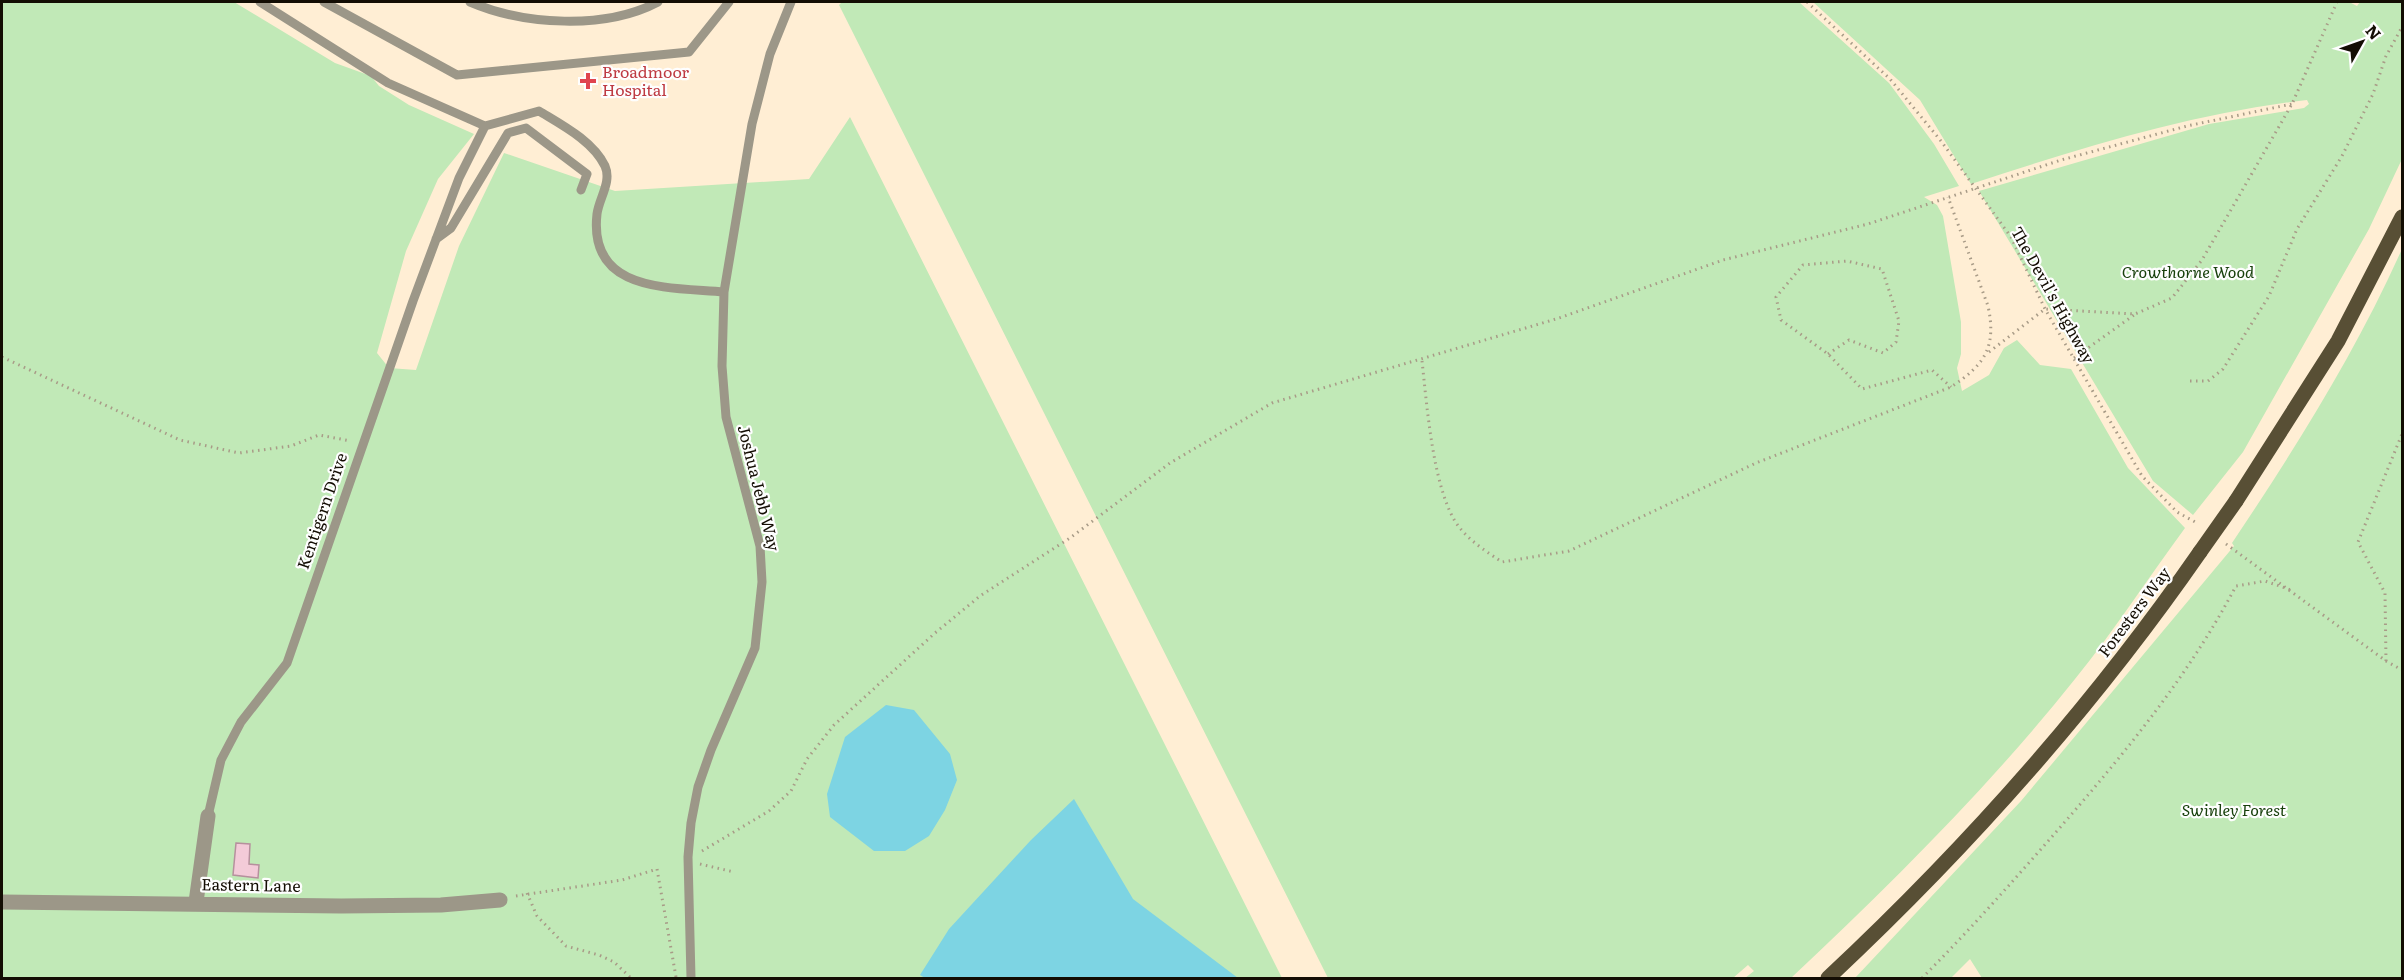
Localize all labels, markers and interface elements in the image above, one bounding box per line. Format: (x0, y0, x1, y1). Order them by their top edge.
north arrow (2332, 12, 2392, 72)
text: N (2361, 19, 2388, 45)
place label: Broadmoor Hospital (602, 59, 690, 101)
marker: Broadmoor Hospital (579, 72, 597, 90)
street label: The Devil's Highway (2006, 222, 2102, 368)
park label: Crowthorne Wood (2122, 259, 2255, 283)
street label: Joshua Jebb Way (733, 422, 787, 554)
street label: Kentigern Drive (290, 449, 352, 572)
street label: Foresters Way (2091, 561, 2176, 662)
park label: Swinley Forest (2182, 797, 2287, 821)
street label: Eastern Lane (201, 871, 301, 897)

